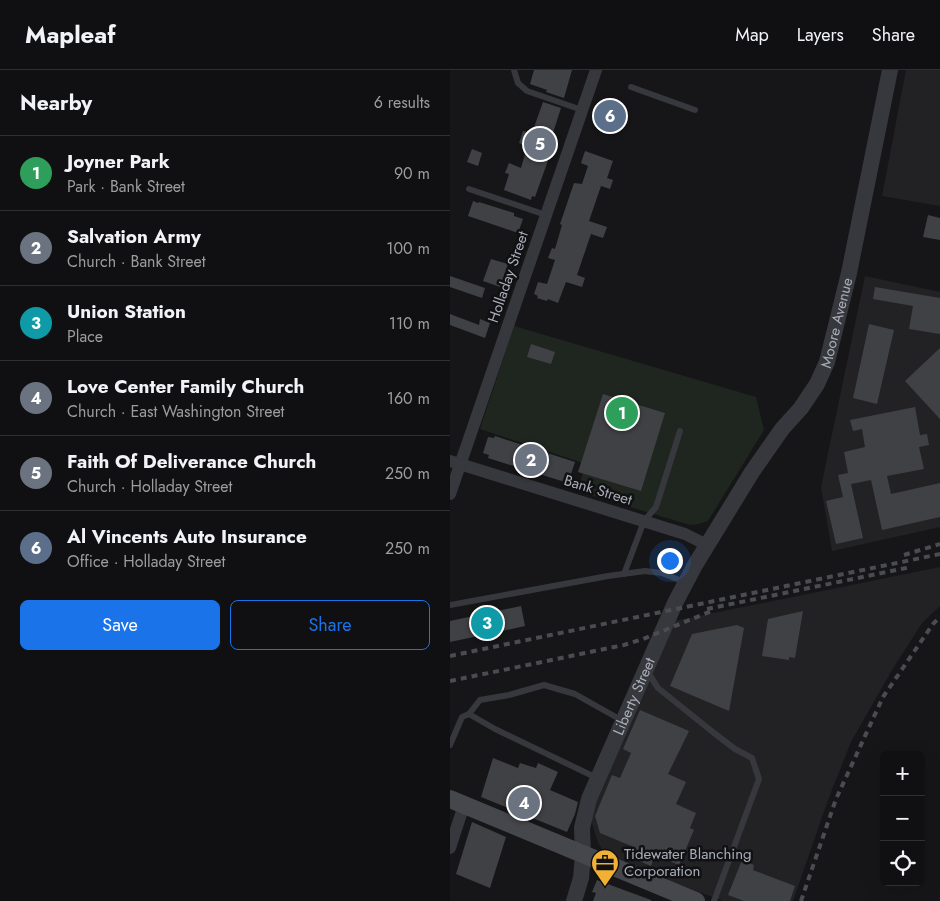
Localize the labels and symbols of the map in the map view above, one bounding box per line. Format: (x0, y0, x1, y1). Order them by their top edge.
pin: 6 (594, 97, 626, 135)
pin: 5 (524, 125, 556, 163)
street label: Holladay Street (482, 228, 534, 326)
street label: Moore Avenue (815, 275, 858, 371)
pin: 1 (606, 394, 638, 432)
pin: 2 (515, 441, 547, 479)
street label: Bank Street (561, 469, 635, 511)
your location (657, 548, 683, 574)
pin: 3 (471, 604, 503, 642)
street label: Liberty Street (607, 654, 661, 739)
pin: 4 (508, 784, 540, 822)
place label: Tidewater Blanching Corporation (624, 843, 752, 882)
office icon: Tidewater Blanching Corporation (590, 848, 620, 887)

